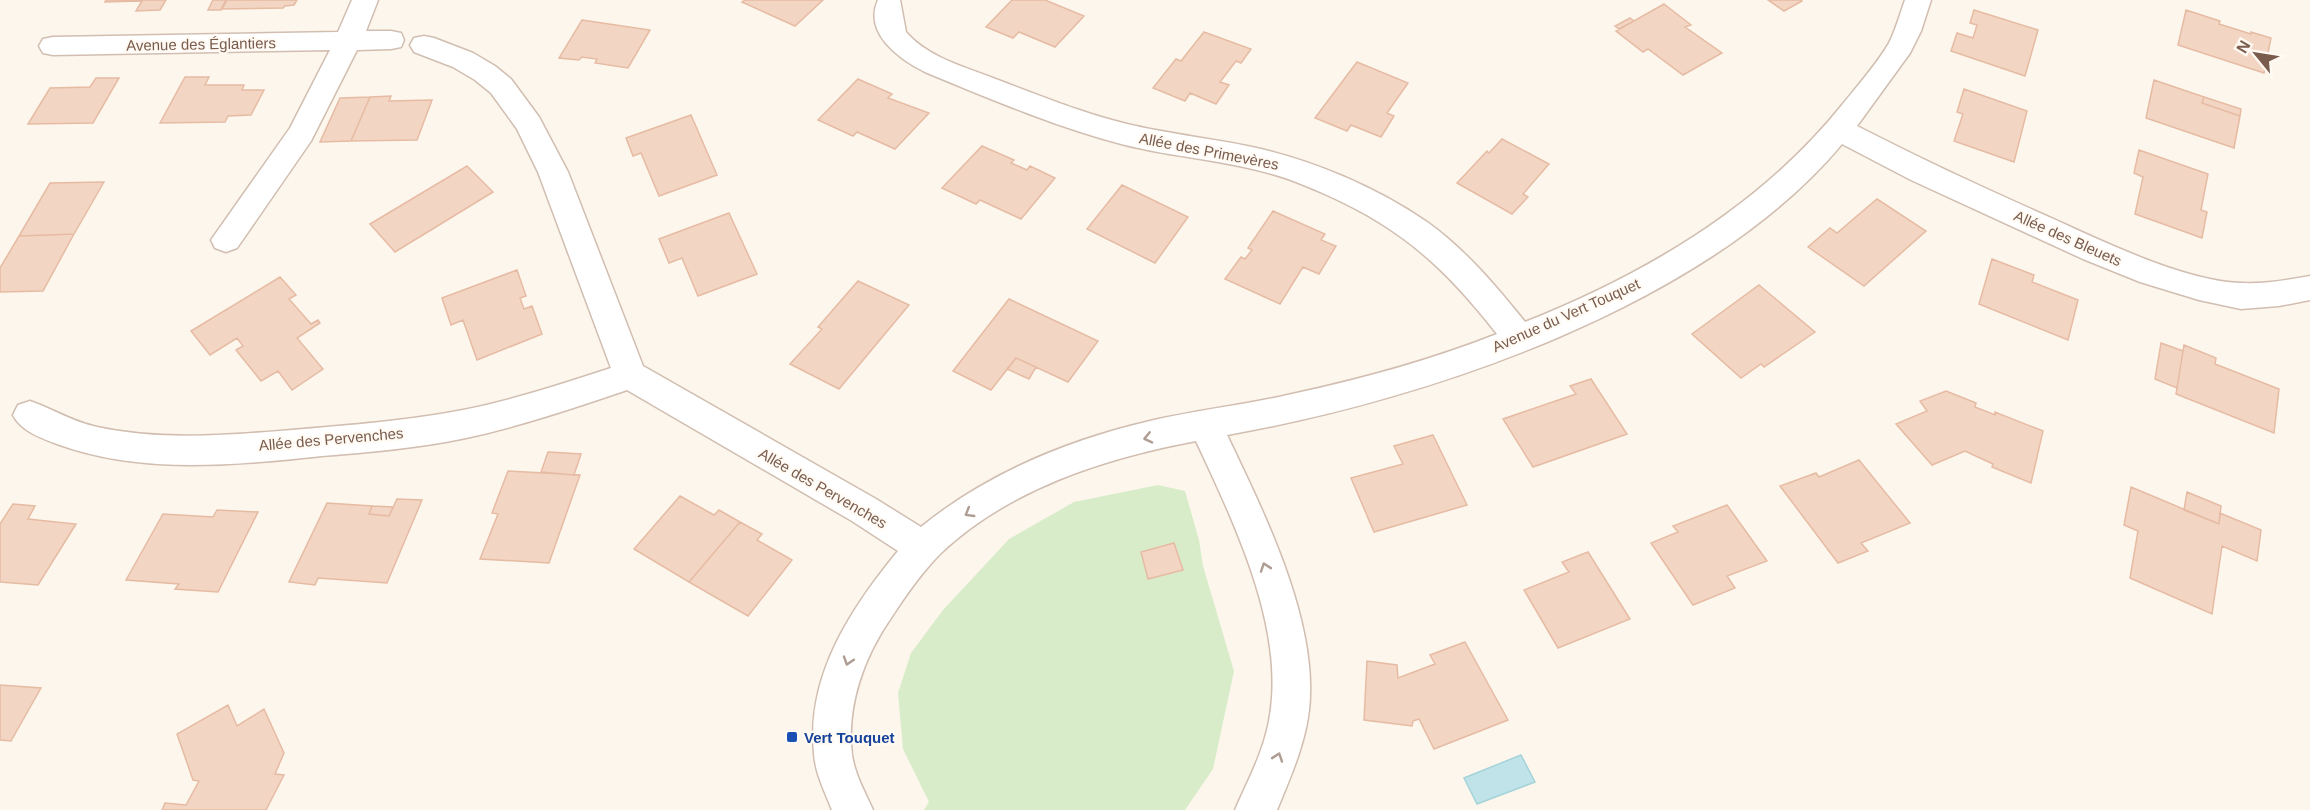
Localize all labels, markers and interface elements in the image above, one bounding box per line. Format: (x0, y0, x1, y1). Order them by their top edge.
north arrow (2226, 24, 2286, 84)
street label: Avenue des Églantiers (126, 34, 276, 54)
text: N (2233, 37, 2254, 56)
street label: Allée des Primevères (1138, 129, 1280, 173)
street label: Allée des Bleuets (2012, 207, 2124, 269)
street label: Avenue du Vert Touquet (1490, 274, 1643, 355)
street label: Allée des Pervenches (258, 424, 404, 454)
one-way arrow (1143, 430, 1153, 443)
street label: Allée des Pervenches (756, 444, 890, 532)
one-way arrow (965, 505, 975, 517)
one-way arrow (1260, 562, 1273, 573)
one-way arrow (843, 655, 855, 666)
place label: Vert Touquet (804, 729, 895, 746)
marker: Vert Touquet (785, 730, 799, 744)
one-way arrow (1271, 752, 1284, 763)

